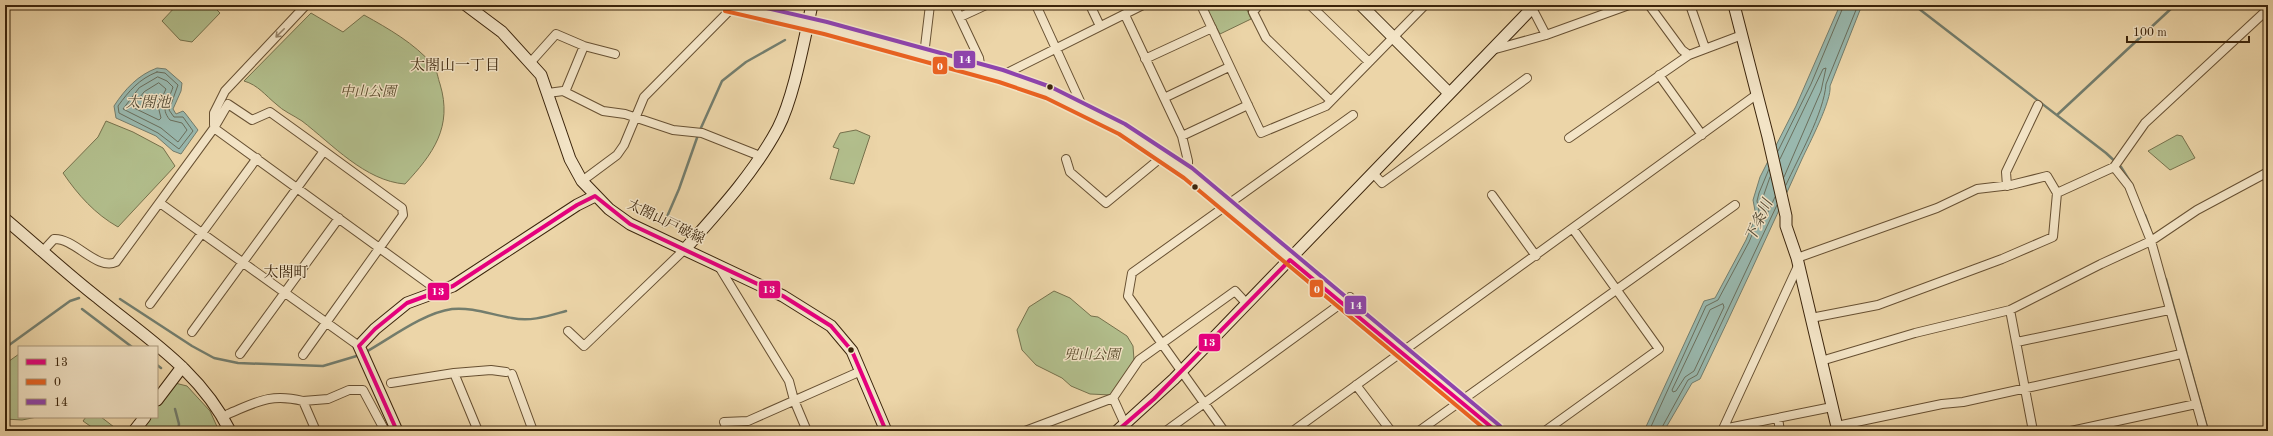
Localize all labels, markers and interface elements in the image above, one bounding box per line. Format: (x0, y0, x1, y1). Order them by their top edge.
scale bar (2127, 18, 2249, 44)
text: 100 m (2133, 27, 2167, 39)
one-way arrow (275, 28, 284, 38)
line badge: 14 (953, 50, 976, 69)
text: 14 (959, 55, 971, 66)
line badge: 0 (932, 56, 948, 75)
district label: 太閤山一丁目 (410, 57, 500, 74)
text: 0 (937, 62, 943, 73)
unlabelled marker (1045, 82, 1055, 92)
park label: 中山公園 (340, 84, 398, 99)
water label: 太閤池 (125, 94, 172, 111)
unlabelled marker (1190, 182, 1200, 192)
water label: 下条川 (1742, 195, 1777, 245)
street label: 太閤山戸破線 (625, 196, 707, 247)
district label: 太閤町 (263, 264, 309, 281)
line badge: 0 (1309, 279, 1324, 298)
line badge: 13 (758, 280, 781, 299)
line badge: 13 (427, 282, 450, 301)
text: 13 (763, 285, 775, 296)
text: 0 (1314, 285, 1320, 296)
text: 13 (432, 287, 444, 298)
line badge: 14 (1344, 295, 1367, 315)
text: 14 (1350, 301, 1362, 312)
line badge: 13 (1198, 333, 1221, 352)
text: 13 (1203, 338, 1215, 349)
unlabelled marker (846, 345, 856, 355)
legend (18, 346, 158, 418)
park label: 兜山公園 (1064, 347, 1122, 362)
text: 13 (54, 357, 68, 369)
text: 0 (54, 377, 61, 389)
text: 14 (54, 397, 68, 409)

